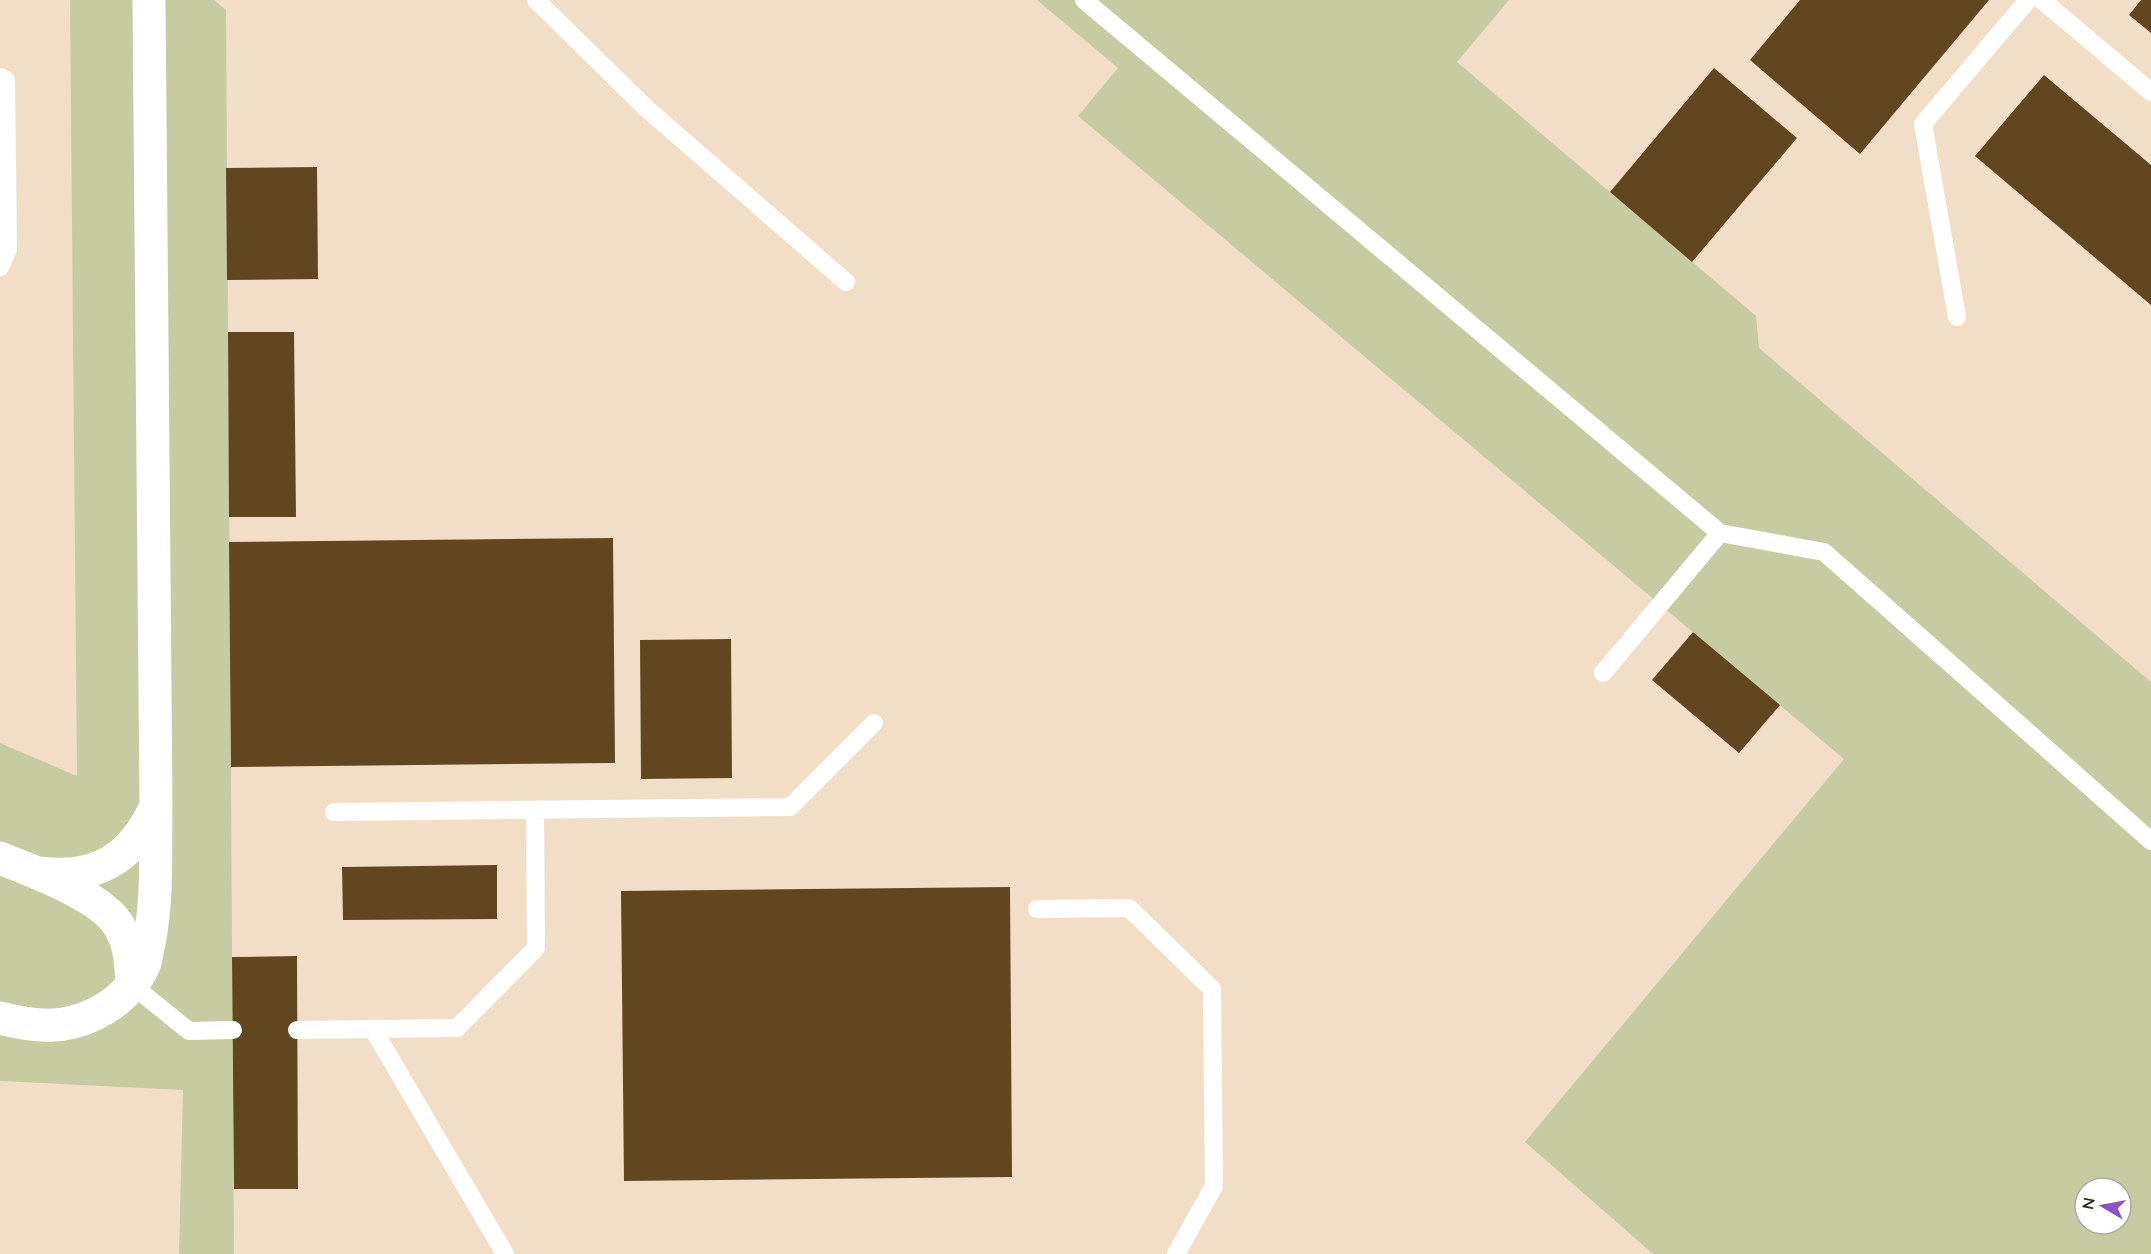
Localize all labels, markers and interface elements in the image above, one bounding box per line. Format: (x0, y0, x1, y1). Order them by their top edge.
north arrow (2073, 1176, 2133, 1236)
text: N (2077, 1196, 2099, 1211)

